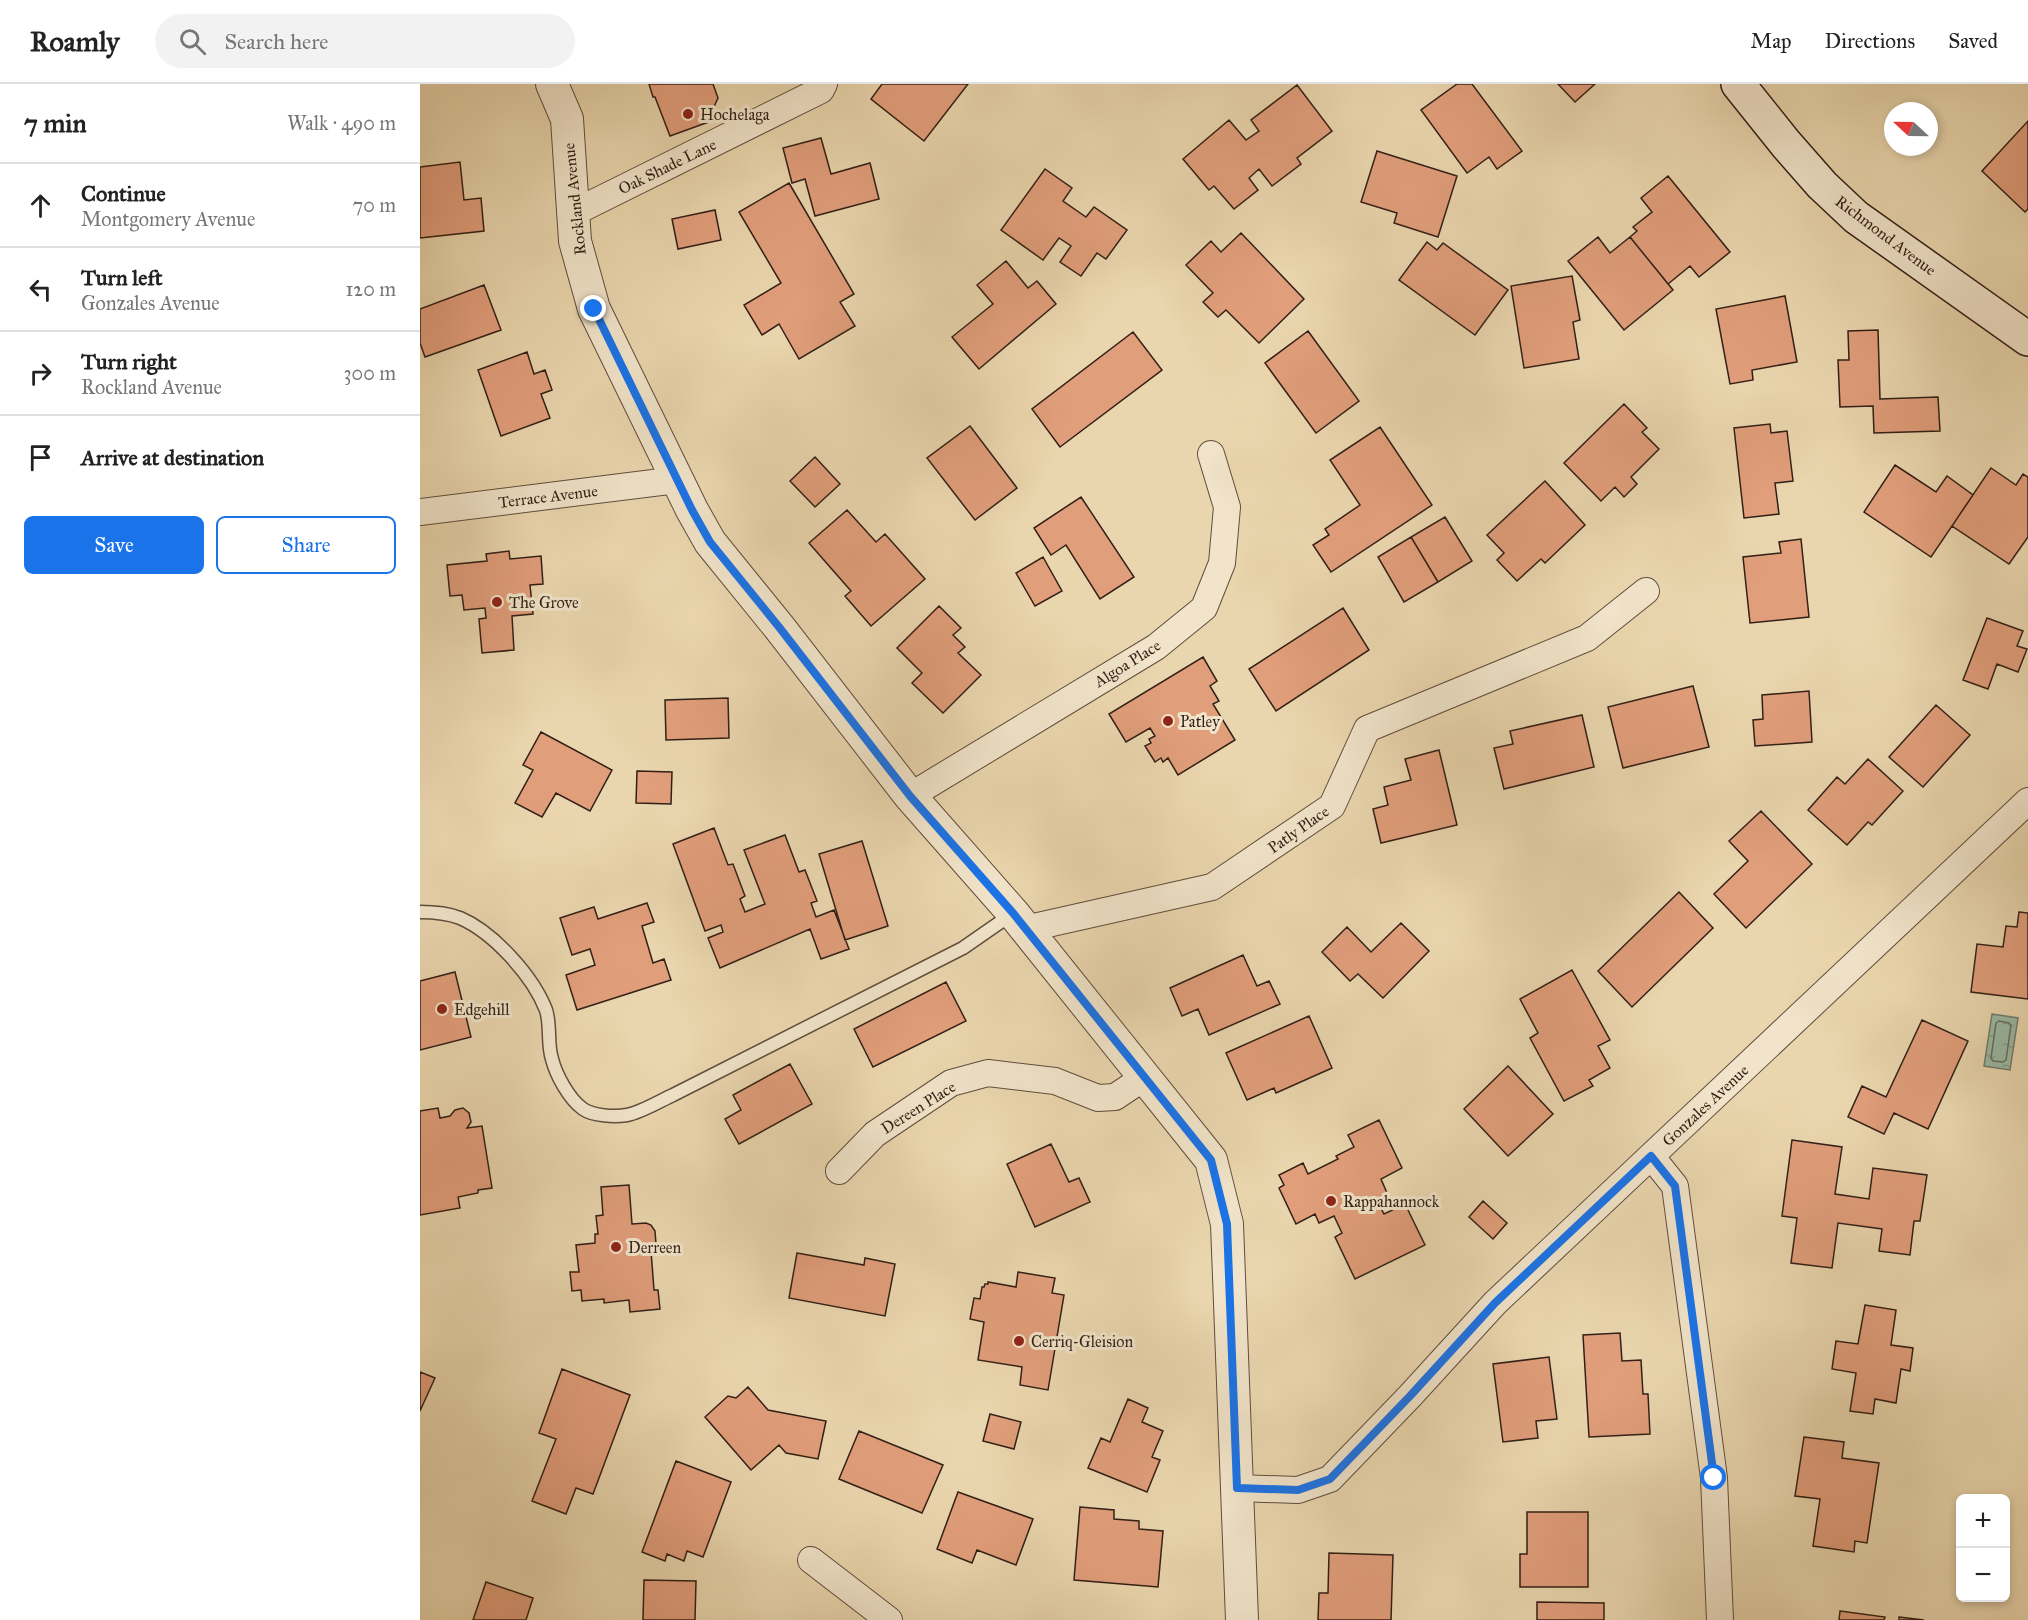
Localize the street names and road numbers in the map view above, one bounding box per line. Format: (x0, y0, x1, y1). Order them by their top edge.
street label: Oak Shade Lane (615, 134, 720, 198)
street label: Rockland Avenue (559, 142, 590, 256)
street label: Richmond Avenue (1832, 191, 1940, 280)
street label: Terrace Avenue (497, 481, 599, 512)
street label: Algoa Place (1090, 635, 1165, 693)
street label: Patly Place (1264, 801, 1333, 857)
street label: Gonzales Avenue (1658, 1060, 1753, 1150)
street label: Dereen Place (878, 1077, 959, 1138)

